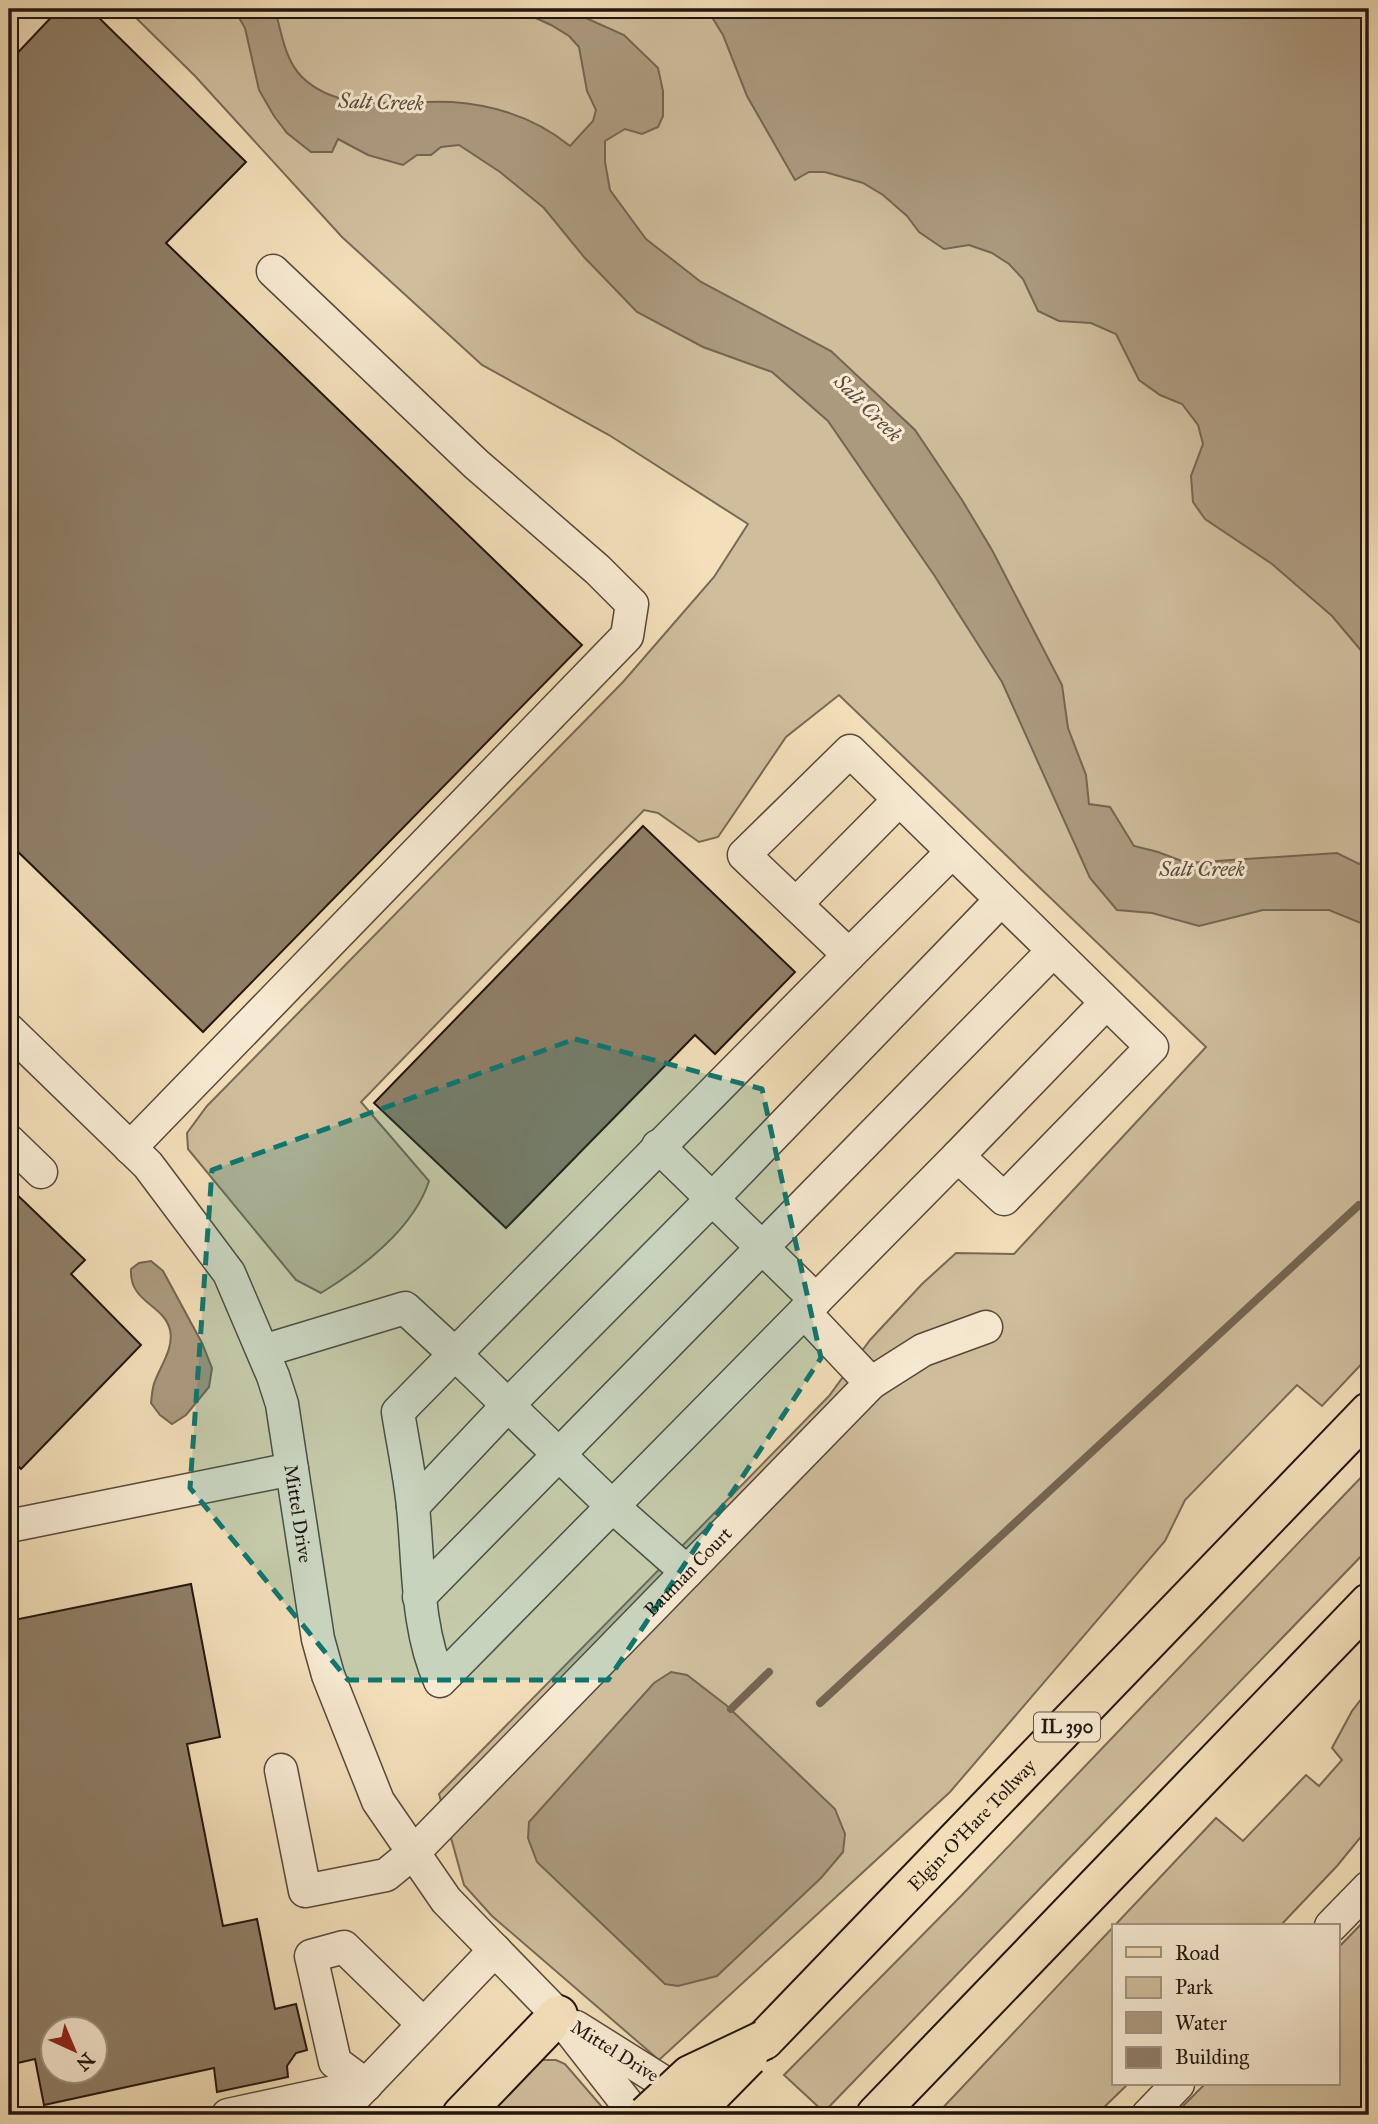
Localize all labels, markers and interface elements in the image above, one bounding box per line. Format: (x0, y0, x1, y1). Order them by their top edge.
water label: Salt Creek (337, 87, 425, 117)
water label: Salt Creek (828, 368, 908, 448)
water label: Salt Creek (1158, 856, 1245, 882)
street label: Mittel Drive (280, 1463, 318, 1564)
street label: Bauman Court (639, 1522, 736, 1621)
road number: IL 390 (1034, 1712, 1100, 1742)
street label: Elgin-O'Hare Tollway (903, 1753, 1041, 1895)
legend (1112, 1924, 1340, 2086)
text: Road (1175, 1940, 1220, 1966)
text: Park (1175, 1974, 1213, 2000)
text: Water (1175, 2010, 1227, 2036)
street label: Mittel Drive (567, 2015, 663, 2087)
north arrow (38, 2016, 108, 2086)
text: Building (1175, 2044, 1249, 2070)
text: N (72, 2048, 99, 2076)

